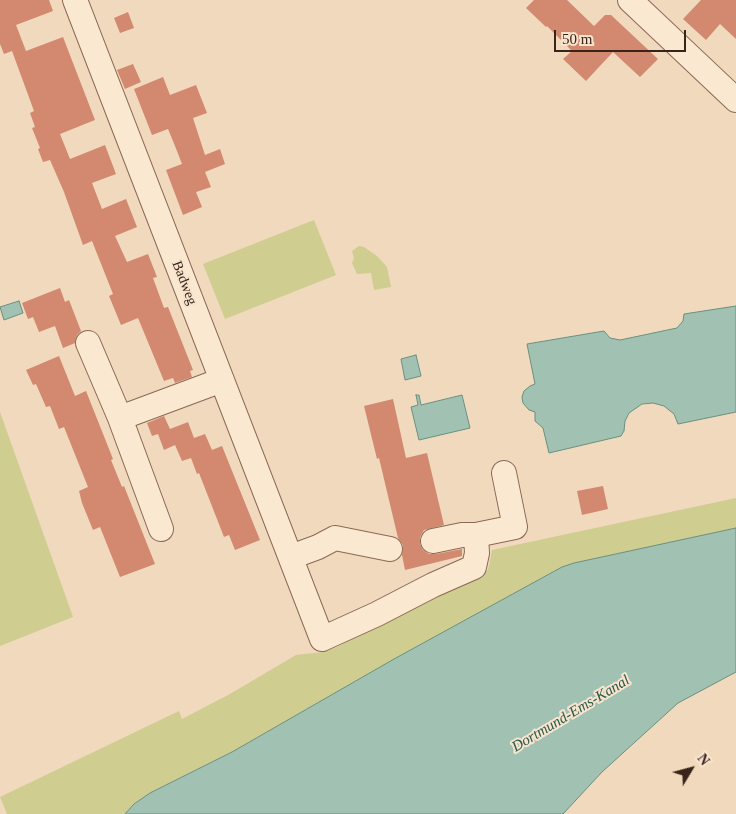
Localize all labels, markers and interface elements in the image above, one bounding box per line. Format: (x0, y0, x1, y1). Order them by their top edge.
scale bar (556, 20, 688, 52)
text: 50 m (562, 31, 592, 47)
street label: Badweg (168, 259, 200, 307)
water label: Dortmund-Ems-Kanal (509, 672, 633, 756)
north arrow (666, 744, 716, 794)
text: N (694, 751, 712, 768)

